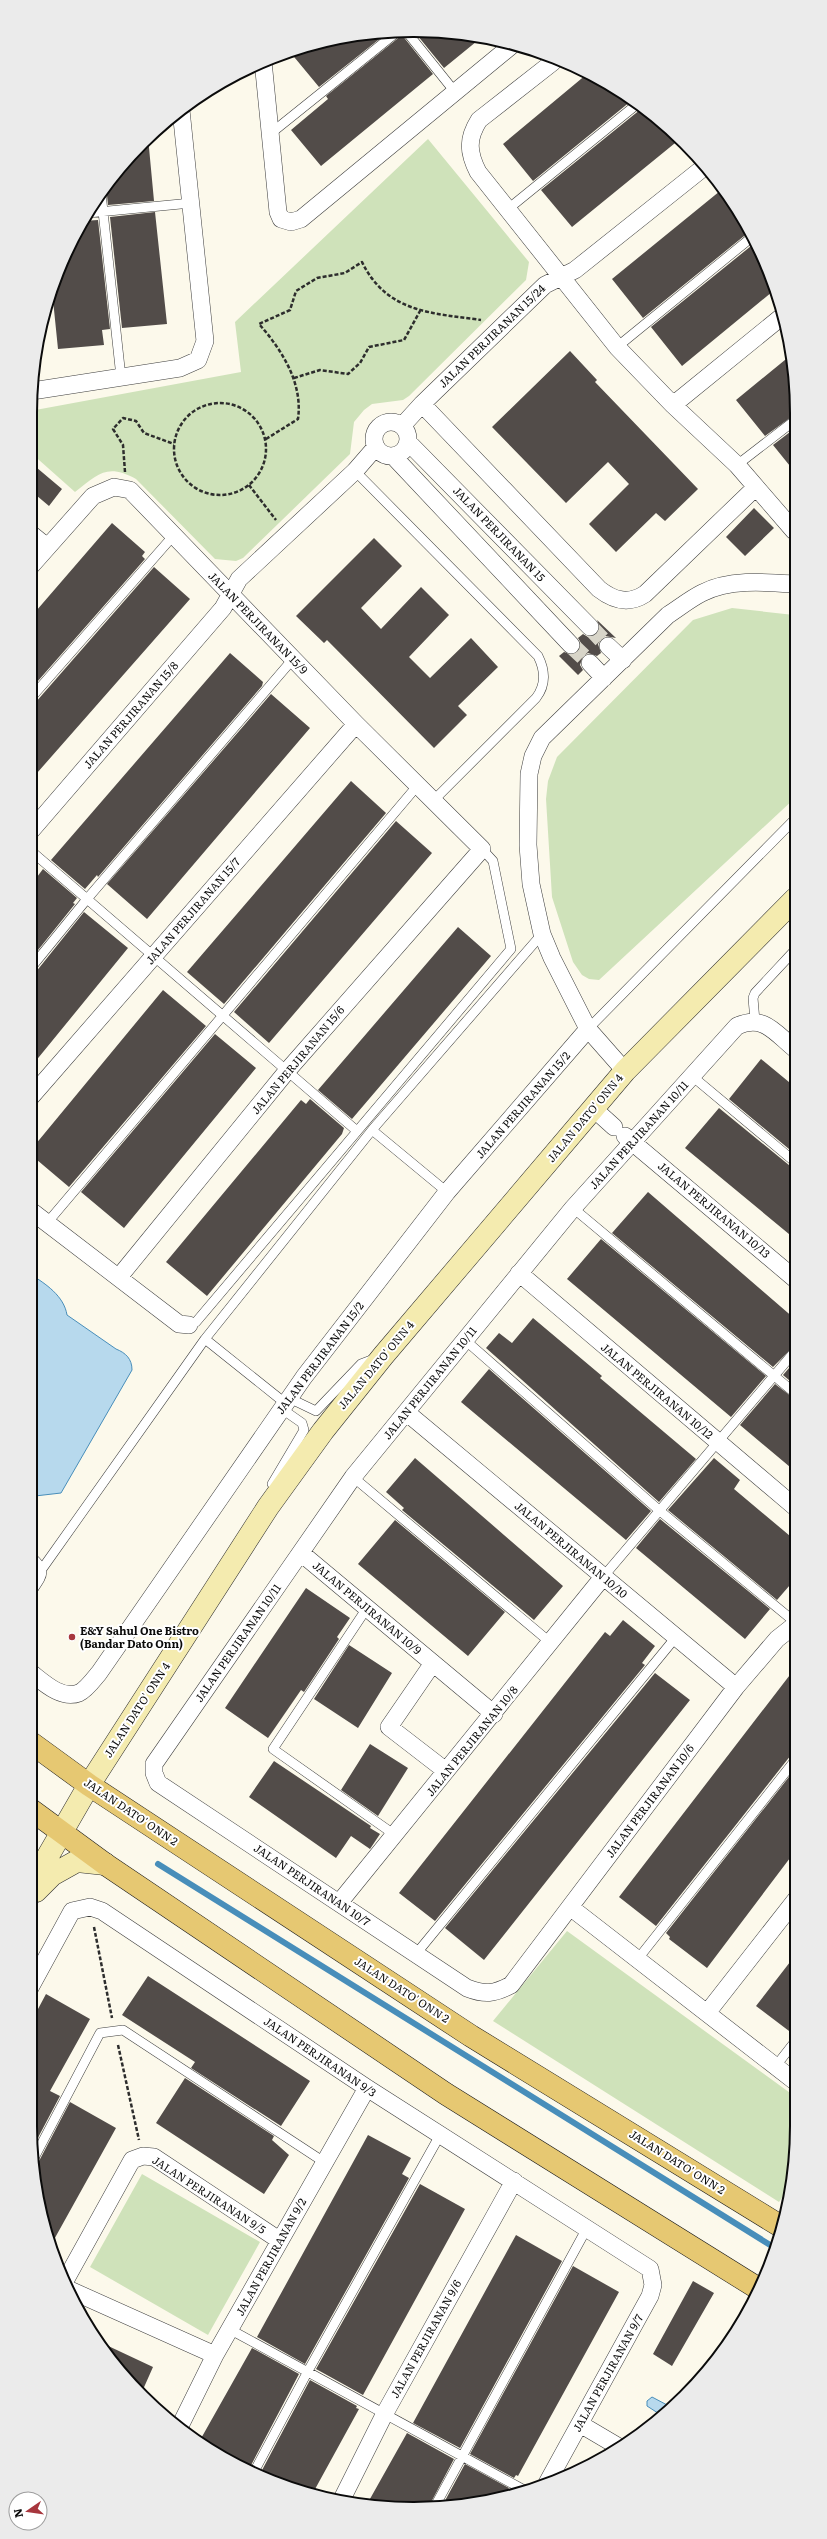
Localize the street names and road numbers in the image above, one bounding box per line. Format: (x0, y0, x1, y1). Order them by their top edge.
street label: JALAN PERJIRANAN 15/24 (434, 280, 548, 391)
street label: JALAN PERJIRANAN 15 (450, 482, 550, 585)
street label: JALAN PERJIRANAN 15/9 (205, 568, 312, 677)
street label: JALAN PERJIRANAN 15/8 (79, 657, 181, 771)
street label: JALAN PERJIRANAN 15/7 (141, 853, 243, 967)
street label: JALAN PERJIRANAN 15/6 (247, 1002, 347, 1117)
street label: JALAN PERJIRANAN 15/2 (471, 1047, 573, 1161)
street label: JALAN DATO' ONN 4 (543, 1070, 626, 1165)
street label: JALAN PERJIRANAN 10/11 (585, 1076, 692, 1192)
street label: JALAN PERJIRANAN 10/13 (655, 1157, 774, 1261)
street label: JALAN PERJIRANAN 15/2 (272, 1298, 367, 1417)
street label: JALAN DATO' ONN 4 (334, 1317, 417, 1412)
street label: JALAN PERJIRANAN 10/11 (379, 1322, 480, 1442)
street label: JALAN PERJIRANAN 10/12 (598, 1338, 717, 1442)
street label: JALAN PERJIRANAN 10/10 (512, 1497, 631, 1601)
street label: JALAN PERJIRANAN 10/9 (310, 1557, 426, 1658)
street label: JALAN PERJIRANAN 10/11 (190, 1580, 284, 1705)
street label: JALAN DATO' ONN 4 (99, 1659, 173, 1760)
street label: JALAN PERJIRANAN 10/8 (422, 1682, 521, 1799)
street label: JALAN PERJIRANAN 10/6 (601, 1740, 697, 1860)
street label: JALAN DATO' ONN 2 (81, 1774, 182, 1849)
street label: JALAN PERJIRANAN 10/7 (251, 1839, 374, 1929)
street label: JALAN DATO' ONN 2 (352, 1952, 453, 2026)
street label: JALAN PERJIRANAN 9/3 (261, 2012, 380, 2100)
street label: JALAN DATO' ONN 2 (627, 2125, 729, 2197)
street label: JALAN PERJIRANAN 9/5 (150, 2151, 270, 2237)
street label: JALAN PERJIRANAN 9/2 (231, 2194, 309, 2318)
street label: JALAN PERJIRANAN 9/6 (386, 2277, 464, 2400)
street label: JALAN PERJIRANAN 9/7 (568, 2310, 646, 2434)

